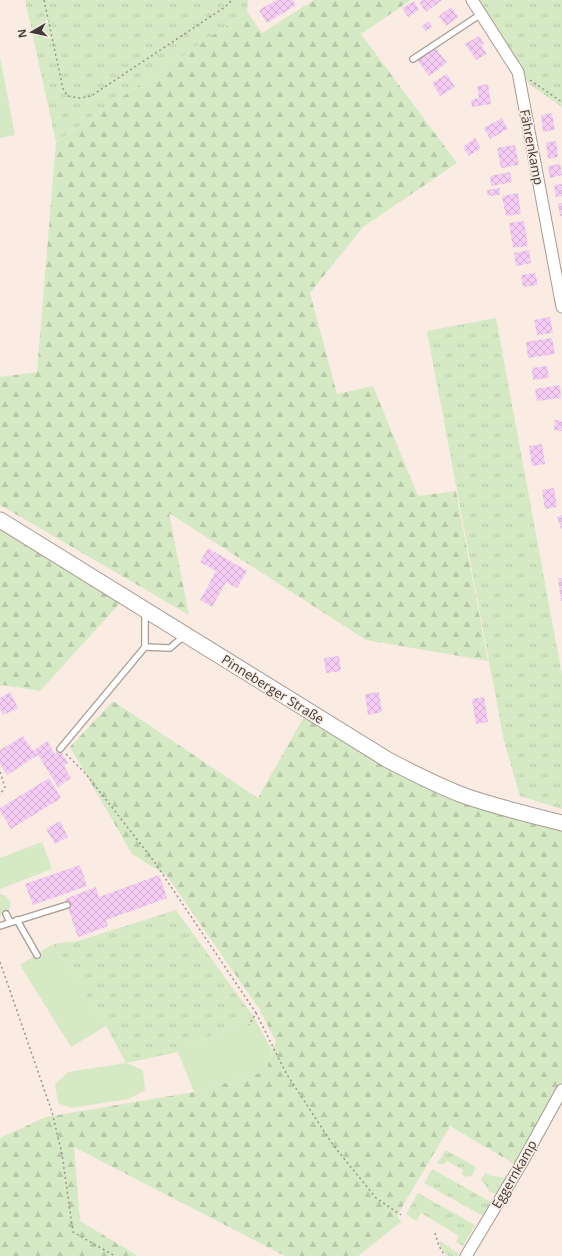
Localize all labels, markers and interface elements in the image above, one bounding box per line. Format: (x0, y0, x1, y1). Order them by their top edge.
north arrow (12, 12, 52, 52)
text: N (14, 28, 30, 39)
street label: Fährenkamp (516, 108, 548, 186)
street label: Pinneberger Straße (218, 650, 328, 728)
street label: Eggernkamp (487, 1137, 541, 1211)

